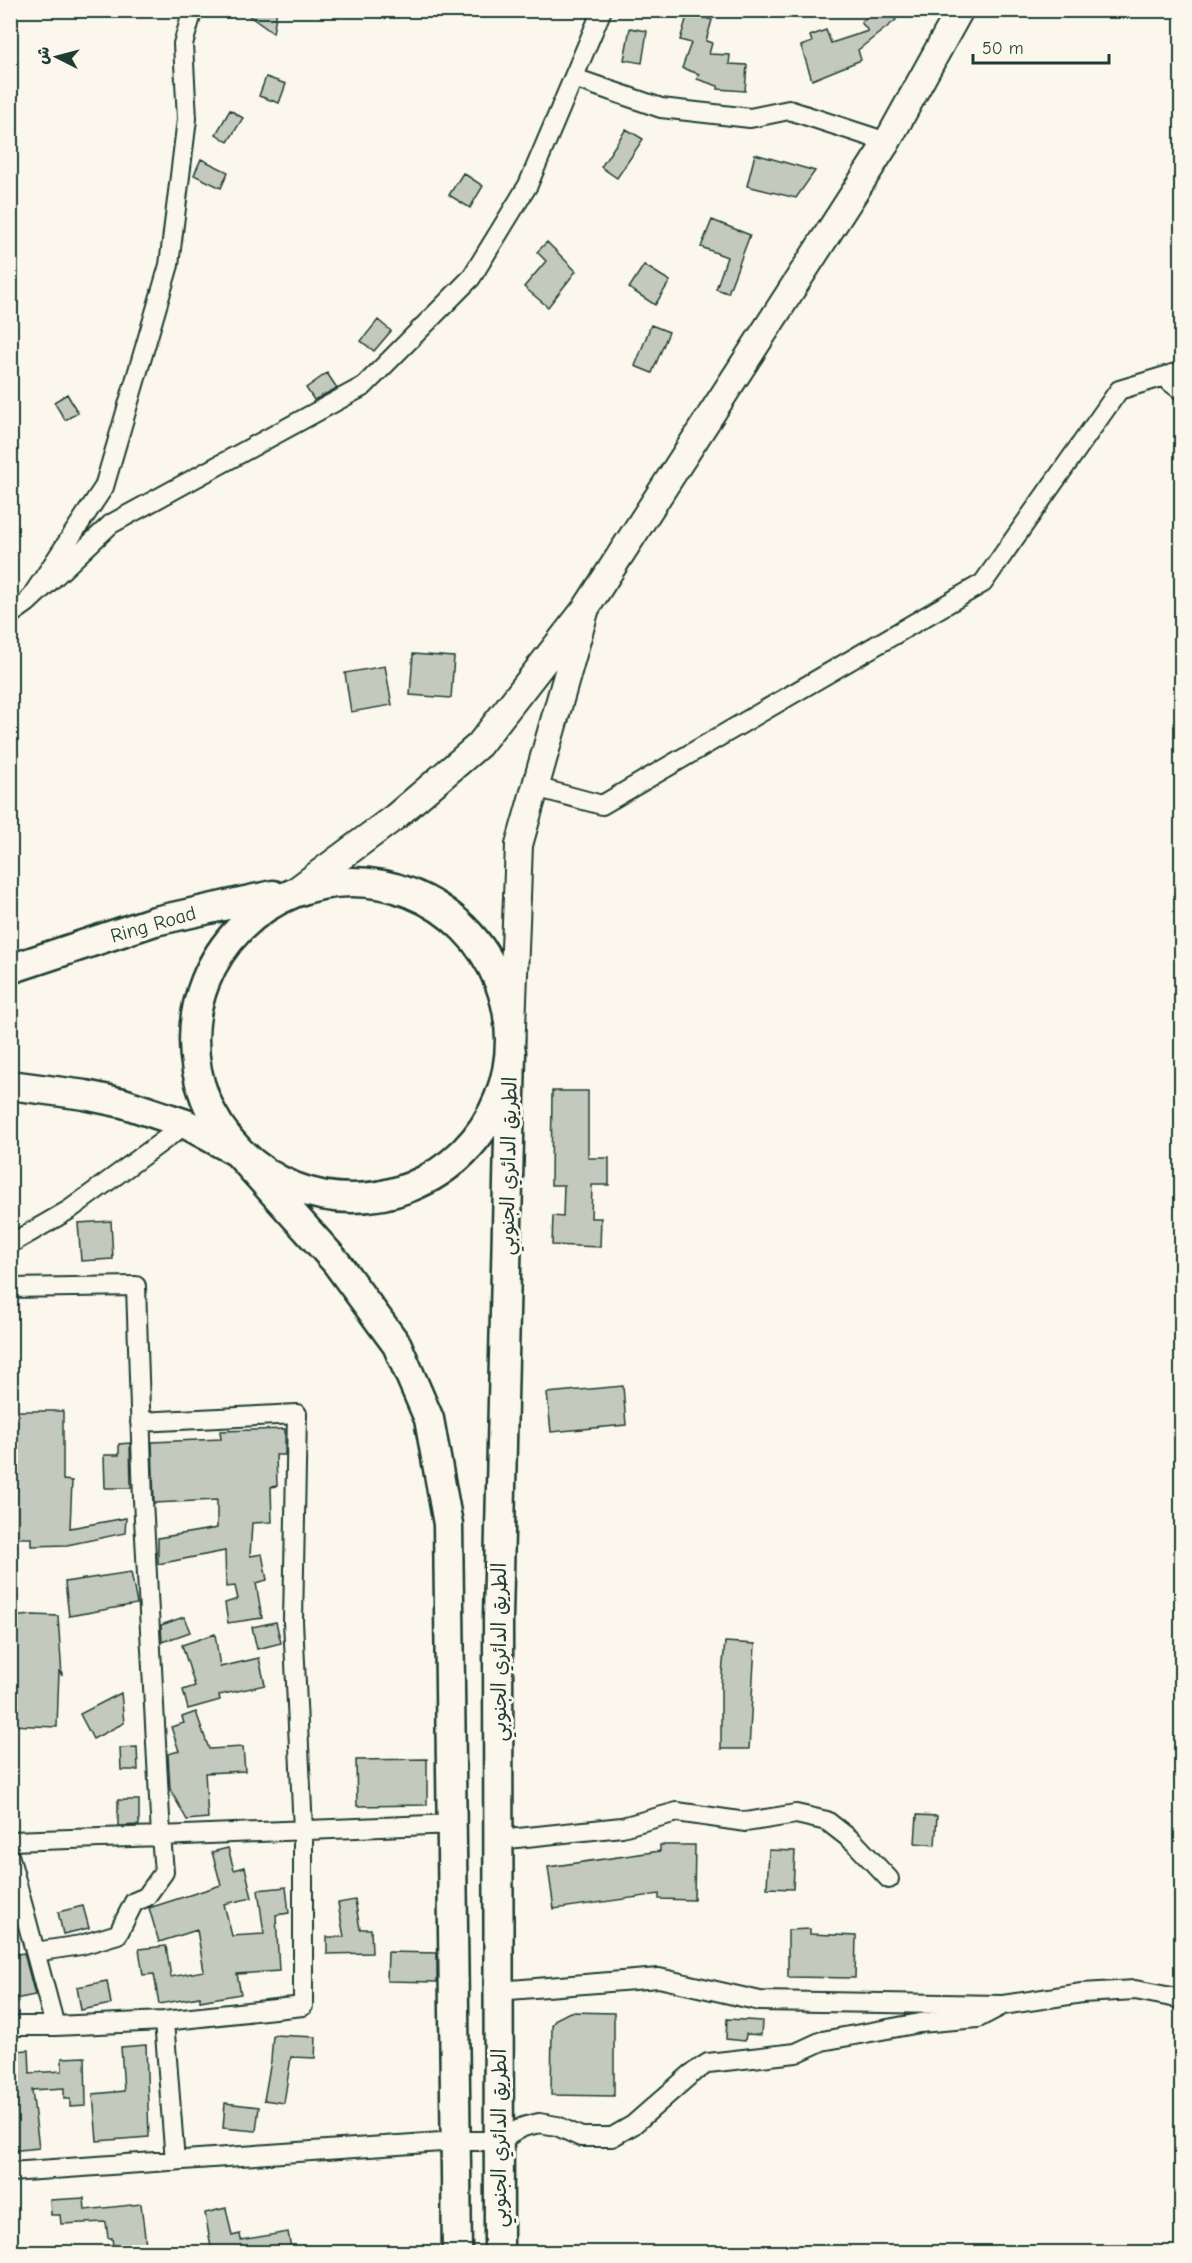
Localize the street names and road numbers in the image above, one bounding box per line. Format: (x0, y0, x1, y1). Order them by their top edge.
street label: Ring Road (108, 901, 199, 948)
street label: الطريق الدائري الجنوبي (495, 1076, 528, 1256)
street label: الطريق الدائري الجنوبي (488, 1563, 517, 1741)
street label: الطريق الدائري الجنوبي (488, 2049, 517, 2227)

